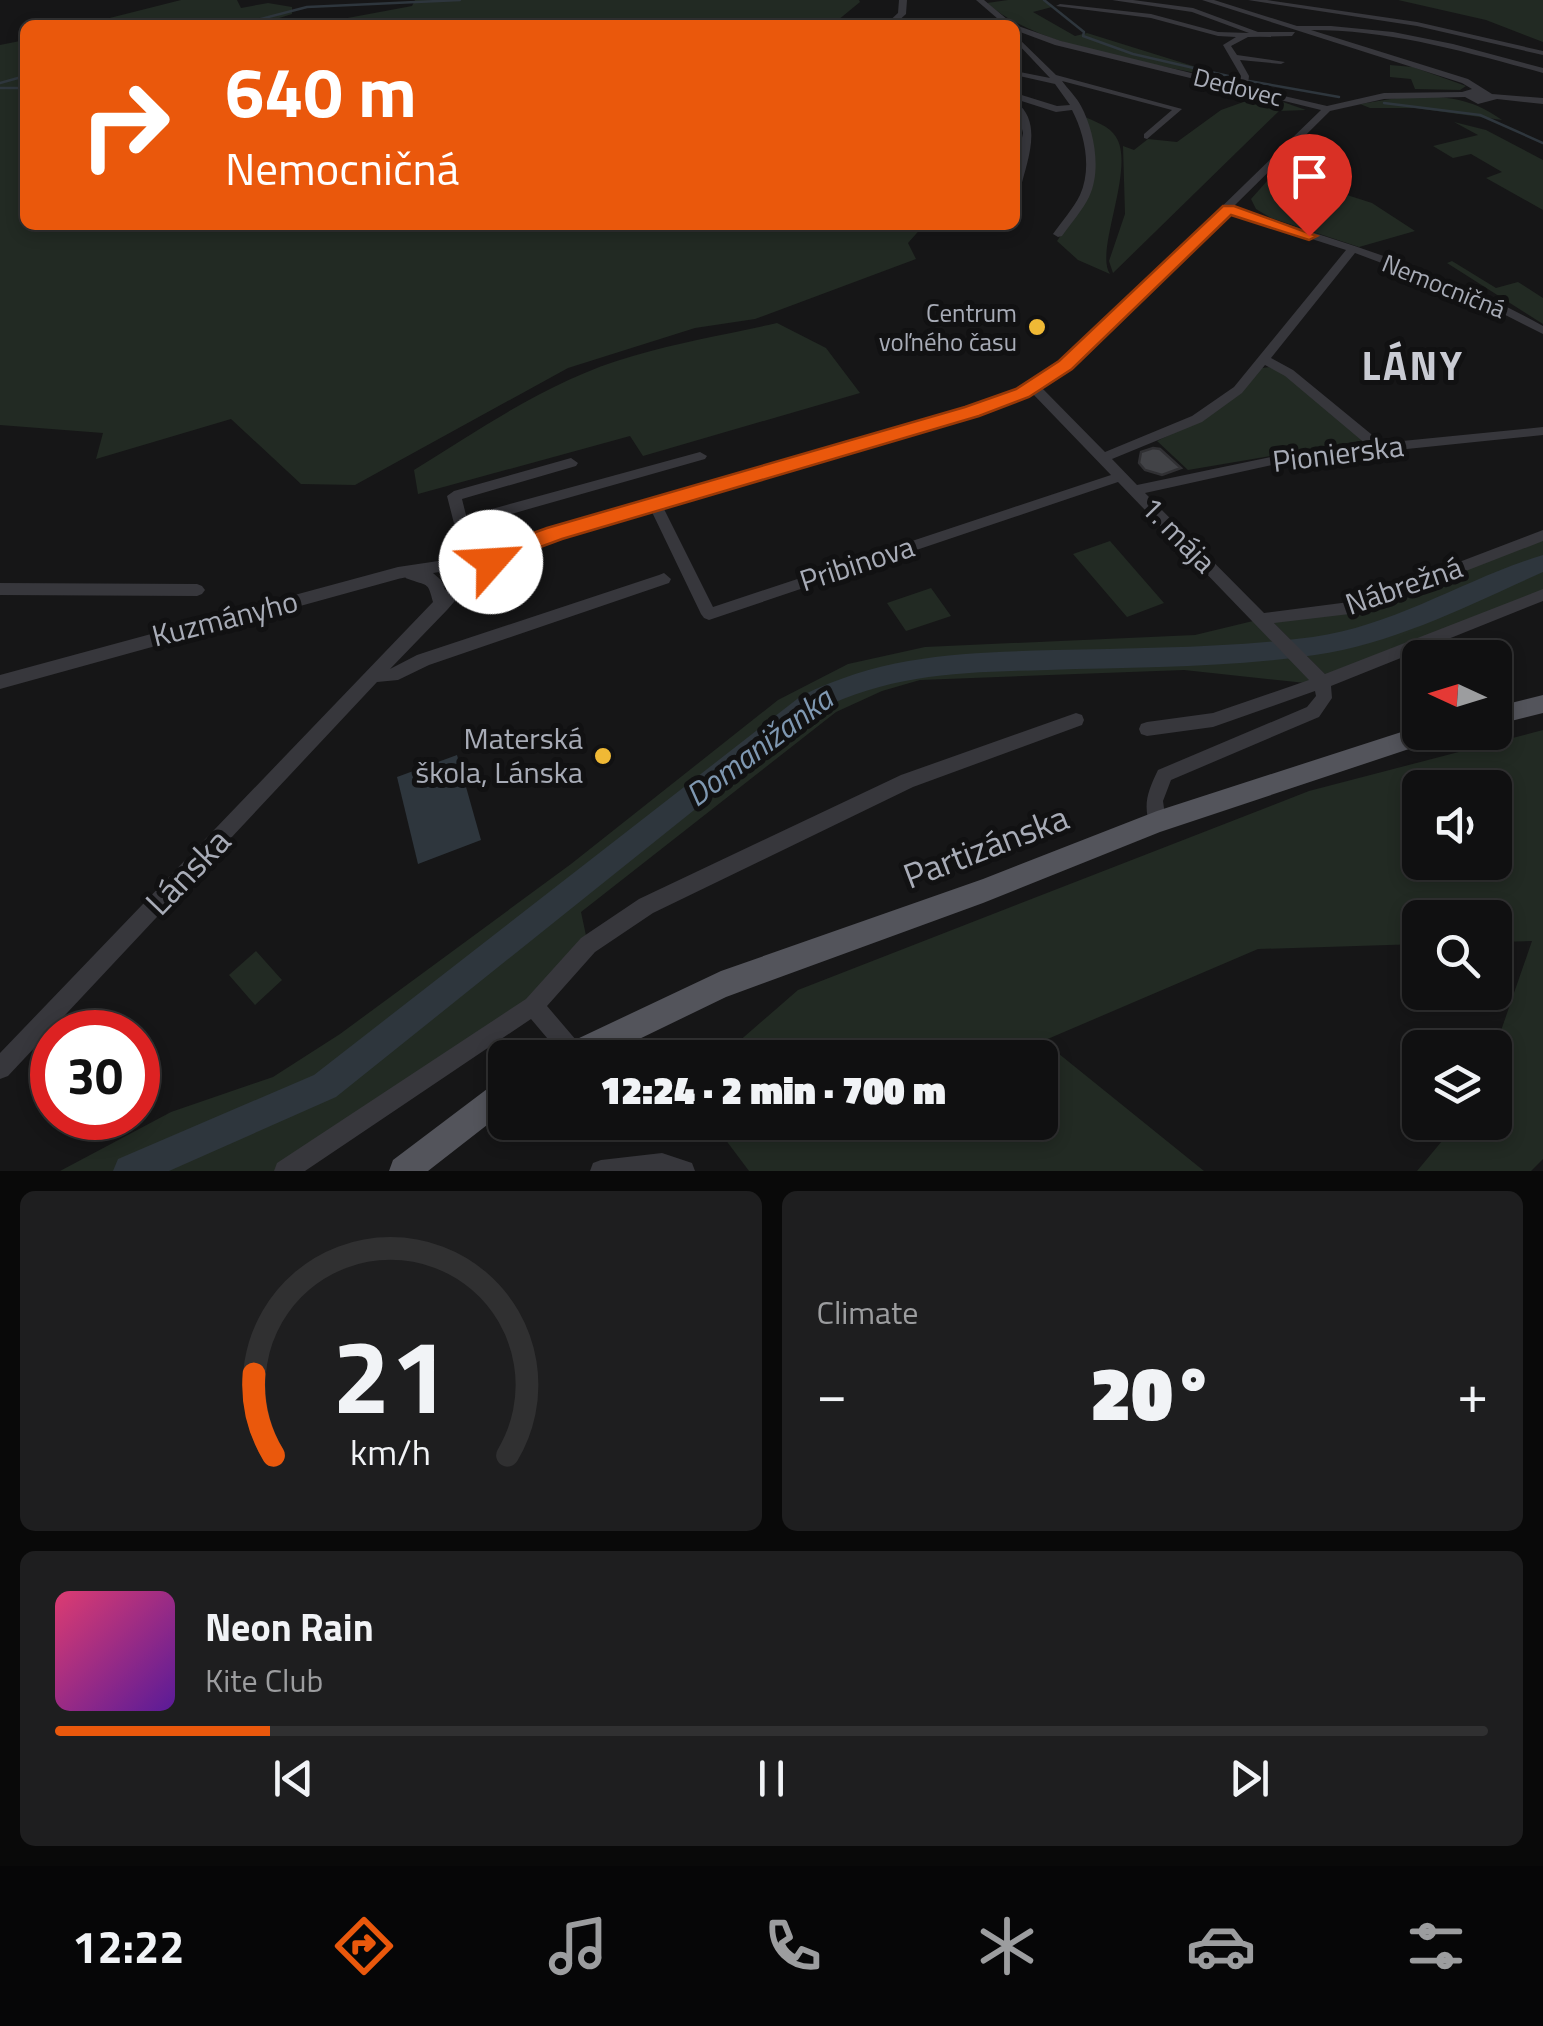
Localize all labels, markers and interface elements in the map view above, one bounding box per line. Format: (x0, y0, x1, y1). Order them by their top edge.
text: 640 m (225, 38, 417, 144)
street label: Dedovec (1190, 58, 1286, 116)
icon: right (60, 60, 190, 190)
text: Nemocničná (225, 134, 459, 202)
pin (1267, 134, 1352, 237)
icon: arrive (1282, 149, 1337, 204)
street label: Nemocničná (1377, 244, 1512, 328)
place label: Centrum voľného času (879, 294, 1017, 361)
marker: Centrum voľného času (1026, 316, 1048, 338)
district label: LÁNY (1362, 335, 1464, 396)
street label: Pionierska (1270, 422, 1406, 484)
street label: 1. mája (1130, 485, 1227, 583)
position arrow (439, 510, 543, 614)
street label: Pribinova (793, 523, 920, 603)
street label: Nábrežná (1339, 544, 1468, 627)
street label: Kuzmányho (147, 578, 302, 658)
north arrow (1402, 640, 1512, 750)
map controls (1402, 640, 1512, 1140)
water label: Domanižanka (675, 674, 844, 818)
place label: Materská škola, Lánska (415, 715, 583, 795)
marker: Materská škola, Lánska (592, 745, 614, 767)
button: sound (1402, 770, 1512, 880)
street label: Partizánska (895, 790, 1076, 902)
street label: Lánska (132, 815, 243, 927)
button: search (1402, 900, 1512, 1010)
speed limit sign: 30 (30, 1010, 160, 1140)
button: layers (1402, 1030, 1512, 1140)
text: 12:24 · 2 min · 700 m (600, 1061, 946, 1119)
text: Climate (817, 1288, 918, 1336)
text: 21 (333, 1295, 449, 1453)
text: 20° (1090, 1335, 1214, 1449)
text: − (817, 1351, 847, 1434)
text: + (1457, 1351, 1488, 1434)
text: km/h (350, 1424, 431, 1479)
text: Neon Rain (205, 1598, 374, 1656)
text: Kite Club (205, 1656, 323, 1704)
icon: previous (266, 1751, 321, 1806)
icon: pause (744, 1751, 799, 1806)
icon: next (1222, 1751, 1277, 1806)
icon: directions (329, 1911, 399, 1981)
icon: music (543, 1911, 613, 1981)
icon: phone (758, 1911, 828, 1981)
icon: climate (972, 1911, 1042, 1981)
icon: car (1186, 1911, 1256, 1981)
icon: filters (1401, 1911, 1471, 1981)
text: 12:22 (72, 1912, 185, 1980)

